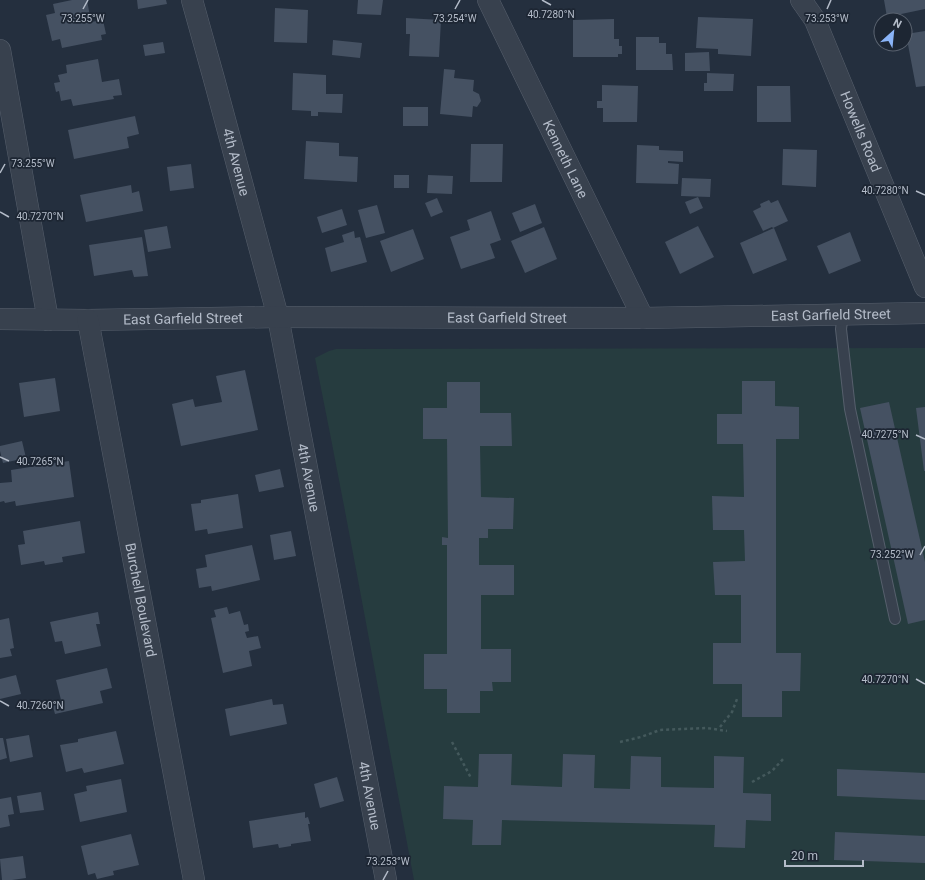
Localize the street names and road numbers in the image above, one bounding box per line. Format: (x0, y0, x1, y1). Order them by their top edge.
street label: Howells Road (837, 89, 885, 174)
street label: Kenneth Lane (540, 117, 591, 201)
street label: 4th Avenue (220, 126, 253, 198)
street label: East Garfield Street (771, 306, 891, 324)
street label: East Garfield Street (447, 309, 567, 326)
street label: East Garfield Street (123, 310, 243, 327)
street label: 4th Avenue (294, 442, 323, 513)
street label: Burchell Boulevard (122, 542, 160, 658)
street label: 4th Avenue (355, 760, 384, 831)

